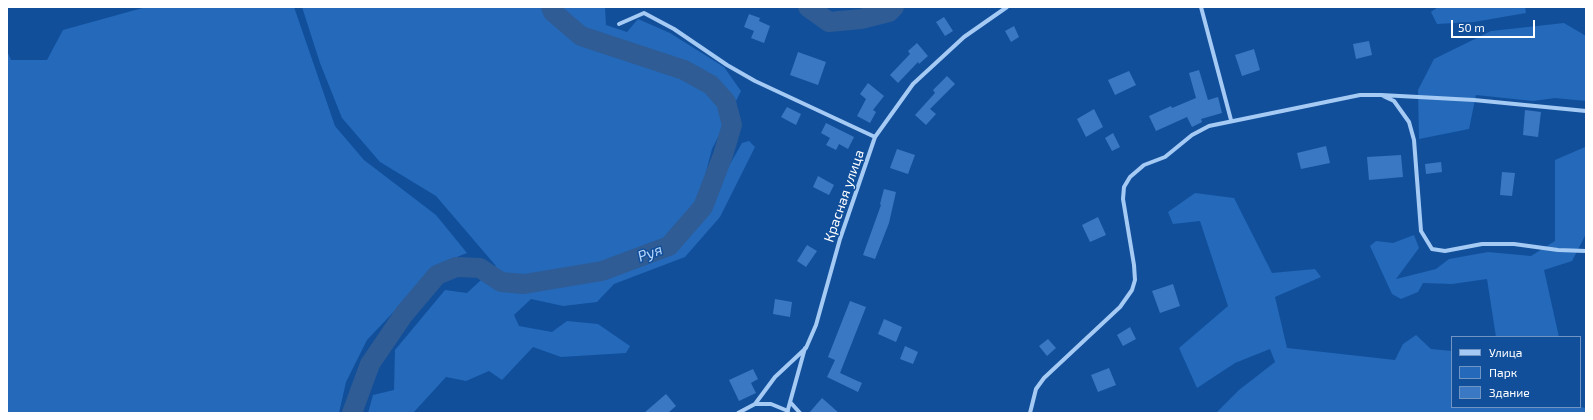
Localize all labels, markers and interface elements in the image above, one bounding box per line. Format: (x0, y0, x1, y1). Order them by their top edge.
scale bar (1453, 12, 1537, 38)
text: 50 m (1458, 20, 1485, 34)
street label: Красная улица (820, 147, 868, 245)
water label: Руя (635, 240, 665, 266)
legend (1451, 336, 1581, 408)
text: Улица (1489, 345, 1522, 359)
text: Парк (1489, 365, 1517, 379)
text: Здание (1489, 385, 1530, 399)

